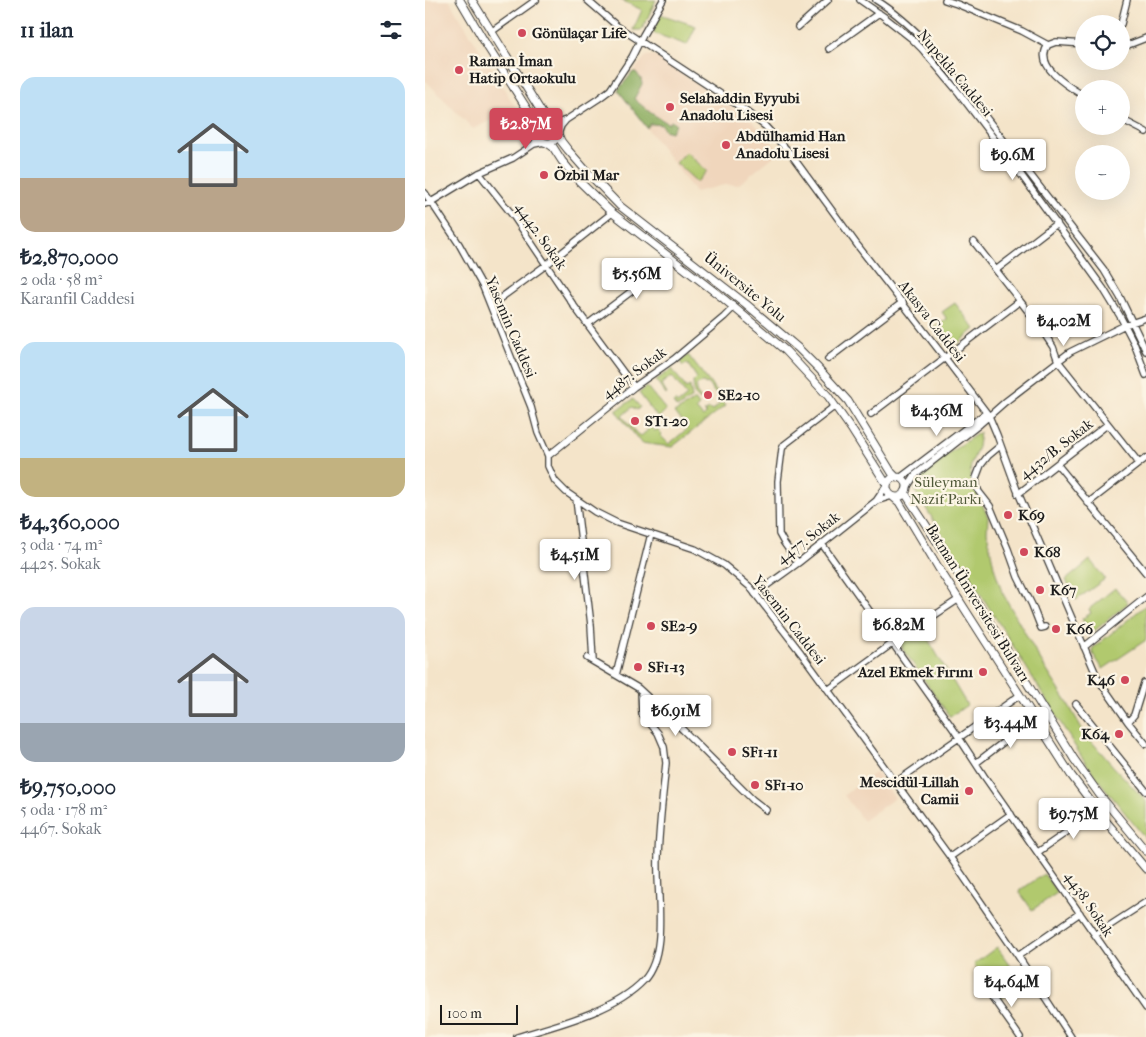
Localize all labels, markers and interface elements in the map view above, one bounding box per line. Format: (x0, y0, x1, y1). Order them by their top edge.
map controls (1075, 15, 1130, 200)
button: locate (1075, 15, 1130, 70)
icon: filters (377, 16, 405, 44)
text: 11 ilan (20, 18, 73, 42)
place label: Gönülaçar Life (532, 24, 628, 43)
street label: Nupelda Caddesi (913, 26, 997, 121)
marker: Gönülaçar Life (516, 27, 528, 39)
place label: Raman İman Hatip Ortaokulu (469, 52, 576, 87)
marker: Raman İman Hatip Ortaokulu (453, 64, 465, 76)
button: + (1075, 80, 1130, 135)
place label: Selahaddin Eyyubi Anadolu Lisesi (679, 89, 800, 124)
marker: Selahaddin Eyyubi Anadolu Lisesi (664, 101, 676, 113)
pin: ₺2.87M (485, 108, 567, 150)
icon: home (168, 110, 258, 200)
text: ₺2.87M (501, 114, 551, 133)
place label: Abdülhamid Han Anadolu Lisesi (735, 127, 846, 162)
pin: ₺9.6M (978, 138, 1048, 181)
marker: Abdülhamid Han Anadolu Lisesi (720, 139, 732, 151)
text: ₺9.6M (991, 145, 1035, 164)
button: − (1075, 145, 1130, 200)
place label: Özbil Mar (554, 166, 620, 184)
marker: Özbil Mar (538, 169, 550, 181)
street label: 4442. Sokak (511, 199, 571, 273)
text: ₺2,870,000 (20, 245, 118, 269)
street label: Üniversite Yolu (700, 248, 790, 326)
pin: ₺5.56M (596, 258, 678, 300)
text: ₺5.56M (613, 264, 661, 283)
text: 2 oda · 58 m² (20, 270, 102, 289)
street label: Yasemin Caddesi (481, 273, 541, 381)
street label: Akasya Caddesi (894, 276, 970, 366)
text: Karanfil Caddesi (20, 289, 135, 308)
pin: ₺4.02M (1023, 304, 1105, 347)
text: ₺4.02M (1037, 311, 1091, 330)
street label: 4487. Sokak (598, 343, 670, 403)
icon: home (168, 375, 258, 465)
place label: SE2-10 (718, 386, 760, 404)
marker: SE2-10 (702, 389, 714, 401)
pin: ₺4.36M (896, 394, 978, 437)
text: ₺4.36M (911, 401, 963, 420)
place label: ST1-20 (645, 412, 688, 430)
street label: 4432/B. Sokak (1016, 414, 1097, 483)
marker: ST1-20 (629, 415, 641, 427)
park label: Süleyman Nazif Parkı (910, 473, 982, 508)
place label: K69 (1018, 506, 1045, 524)
street label: 4477. Sokak (773, 508, 843, 568)
marker: K69 (1002, 509, 1014, 521)
text: ₺4,360,000 (20, 510, 120, 534)
street label: Batman Üniversitesi Bulvarı (922, 521, 1034, 686)
text: 3 oda · 74 m² (20, 535, 102, 554)
pin: ₺4.51M (534, 538, 616, 581)
place label: K68 (1034, 543, 1061, 561)
text: ₺4.51M (551, 545, 599, 564)
marker: K68 (1018, 546, 1030, 558)
text: 4425. Sokak (20, 554, 101, 573)
street label: Yasemin Caddesi (748, 571, 830, 669)
place label: K67 (1050, 581, 1077, 599)
marker: K67 (1034, 584, 1046, 596)
pin: ₺6.82M (858, 608, 940, 651)
text: ₺6.82M (873, 615, 925, 634)
place label: SE2-9 (661, 617, 698, 635)
marker: SE2-9 (645, 620, 657, 632)
place label: K66 (1066, 620, 1094, 638)
marker: K66 (1050, 623, 1062, 635)
icon: home (168, 640, 258, 730)
place label: SF1-13 (648, 658, 685, 676)
marker: SF1-13 (632, 661, 644, 673)
place label: Azel Ekmek Fırını (857, 663, 974, 681)
marker: Azel Ekmek Fırını (977, 666, 989, 678)
place label: K46 (1087, 671, 1116, 689)
marker: K46 (1119, 674, 1131, 686)
pin: ₺6.91M (635, 694, 717, 737)
text: ₺6.91M (651, 701, 701, 720)
pin: ₺3.44M (970, 706, 1052, 749)
text: ₺3.44M (985, 713, 1037, 732)
place label: K64 (1081, 725, 1110, 743)
marker: K64 (1113, 728, 1125, 740)
place label: SF1-11 (742, 743, 778, 761)
marker: SF1-11 (726, 746, 738, 758)
place label: Mescidül-Lillah Camii (859, 773, 960, 808)
text: ₺9,750,000 (20, 775, 116, 799)
place label: SF1-10 (765, 776, 804, 794)
marker: SF1-10 (749, 779, 761, 791)
marker: Mescidül-Lillah Camii (963, 785, 975, 797)
pin: ₺9.75M (1033, 798, 1115, 840)
text: 5 oda · 178 m² (20, 800, 107, 819)
text: ₺9.75M (1049, 804, 1099, 823)
text: 4467. Sokak (20, 819, 102, 838)
street label: 4438. Sokak (1061, 868, 1118, 940)
pin: ₺4.64M (971, 966, 1053, 1008)
text: ₺4.64M (985, 972, 1039, 991)
scale bar (440, 1002, 517, 1025)
text: 100 m (447, 1005, 482, 1022)

